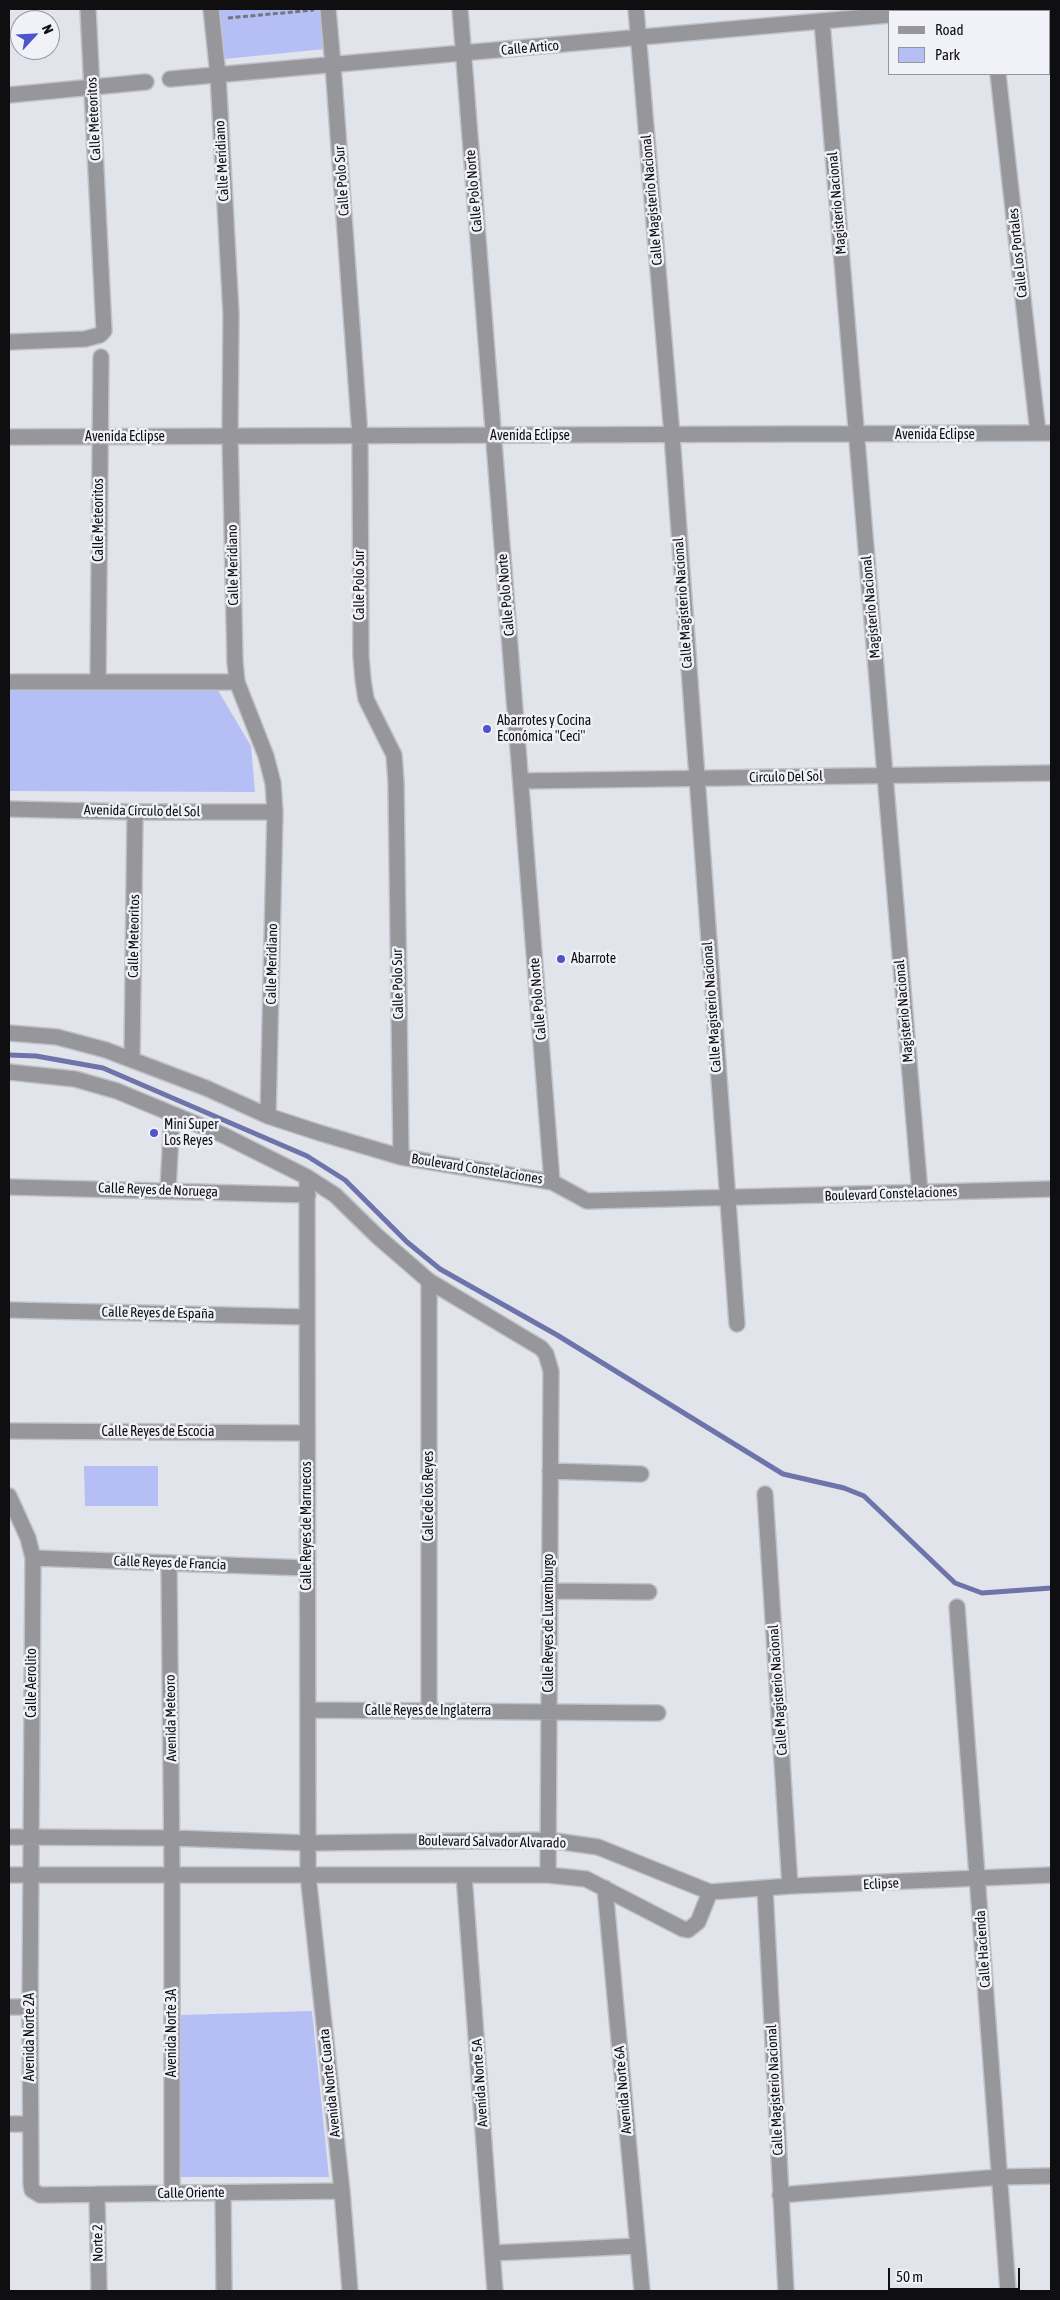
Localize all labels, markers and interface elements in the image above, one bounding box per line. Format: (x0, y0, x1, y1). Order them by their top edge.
north arrow (10, 10, 60, 60)
legend (888, 10, 1050, 75)
text: Road (935, 21, 964, 38)
text: N (39, 22, 57, 36)
street label: Calle Artico (500, 37, 560, 59)
text: Park (935, 46, 960, 63)
street label: Calle Meteoritos (83, 77, 105, 161)
street label: Calle Meridiano (211, 120, 233, 202)
street label: Calle Magisterio Nacional (638, 134, 666, 266)
street label: Calle Polo Sur (331, 145, 353, 217)
street label: Calle Polo Norte (462, 149, 486, 233)
street label: Magisterio Nacional (824, 151, 850, 255)
street label: Calle Los Portales (1005, 207, 1031, 299)
street label: Avenida Eclipse (895, 427, 975, 443)
street label: Avenida Eclipse (490, 428, 570, 444)
street label: Avenida Eclipse (85, 429, 165, 445)
street label: Calle Meteoritos (91, 478, 107, 562)
street label: Calle Meridiano (224, 524, 242, 606)
street label: Calle Magisterio Nacional (670, 537, 696, 669)
street label: Calle Polo Sur (352, 550, 368, 620)
street label: Calle Polo Norte (494, 553, 518, 637)
street label: Magisterio Nacional (858, 555, 884, 659)
place label: Abarrotes y Cocina Económica ''Ceci'' (497, 713, 591, 746)
marker: Abarrotes y Cocina Económica ''Ceci'' (481, 723, 493, 735)
street label: Circulo Del Sol (749, 768, 823, 786)
street label: Avenida Círculo del Sol (84, 802, 200, 820)
street label: Calle Meteoritos (125, 894, 143, 978)
street label: Calle Meridiano (263, 923, 281, 1005)
street label: Calle Magisterio Nacional (699, 941, 725, 1073)
street label: Calle Polo Sur (389, 949, 407, 1019)
place label: Abarrote (571, 951, 616, 967)
marker: Abarrote (555, 953, 567, 965)
street label: Calle Polo Norte (526, 957, 550, 1041)
street label: Magisterio Nacional (891, 959, 917, 1063)
place label: Mini Super Los Reyes (164, 1117, 218, 1150)
marker: Mini Super Los Reyes (148, 1127, 160, 1139)
street label: Boulevard Constelaciones (410, 1150, 544, 1188)
street label: Calle Reyes de Noruega (98, 1180, 218, 1200)
street label: Boulevard Constelaciones (824, 1183, 958, 1205)
street label: Calle Reyes de España (102, 1304, 214, 1322)
street label: Calle Reyes de Escocia (102, 1424, 214, 1440)
street label: Calle de los Reyes (421, 1451, 437, 1541)
street label: Calle Reyes de Marruecos (299, 1461, 315, 1591)
street label: Calle Reyes de Francia (113, 1553, 227, 1573)
street label: Calle Reyes de Luxemburgo (541, 1554, 557, 1692)
street label: Calle Magisterio Nacional (765, 1624, 791, 1756)
street label: Calle Aerolito (24, 1648, 40, 1718)
street label: Avenida Meteoro (162, 1674, 180, 1762)
street label: Calle Reyes de Inglaterra (365, 1703, 491, 1719)
street label: Boulevard Salvador Alvarado (418, 1832, 566, 1852)
street label: Eclipse (863, 1875, 899, 1893)
street label: Calle Hacienda (972, 1910, 994, 1988)
street label: Avenida Norte 3A (164, 1989, 180, 2077)
street label: Avenida Norte 2A (22, 1993, 38, 2081)
street label: Calle Magisterio Nacional (763, 2024, 787, 2156)
street label: Avenida Norte Cuarta (316, 2028, 344, 2138)
street label: Avenida Norte 5A (469, 2038, 491, 2128)
street label: Avenida Norte 6A (611, 2045, 635, 2135)
street label: Calle Oriente (157, 2184, 225, 2202)
street label: Norte 2 (89, 2224, 107, 2262)
scale bar (890, 2258, 1022, 2290)
text: 50 m (896, 2268, 923, 2285)

